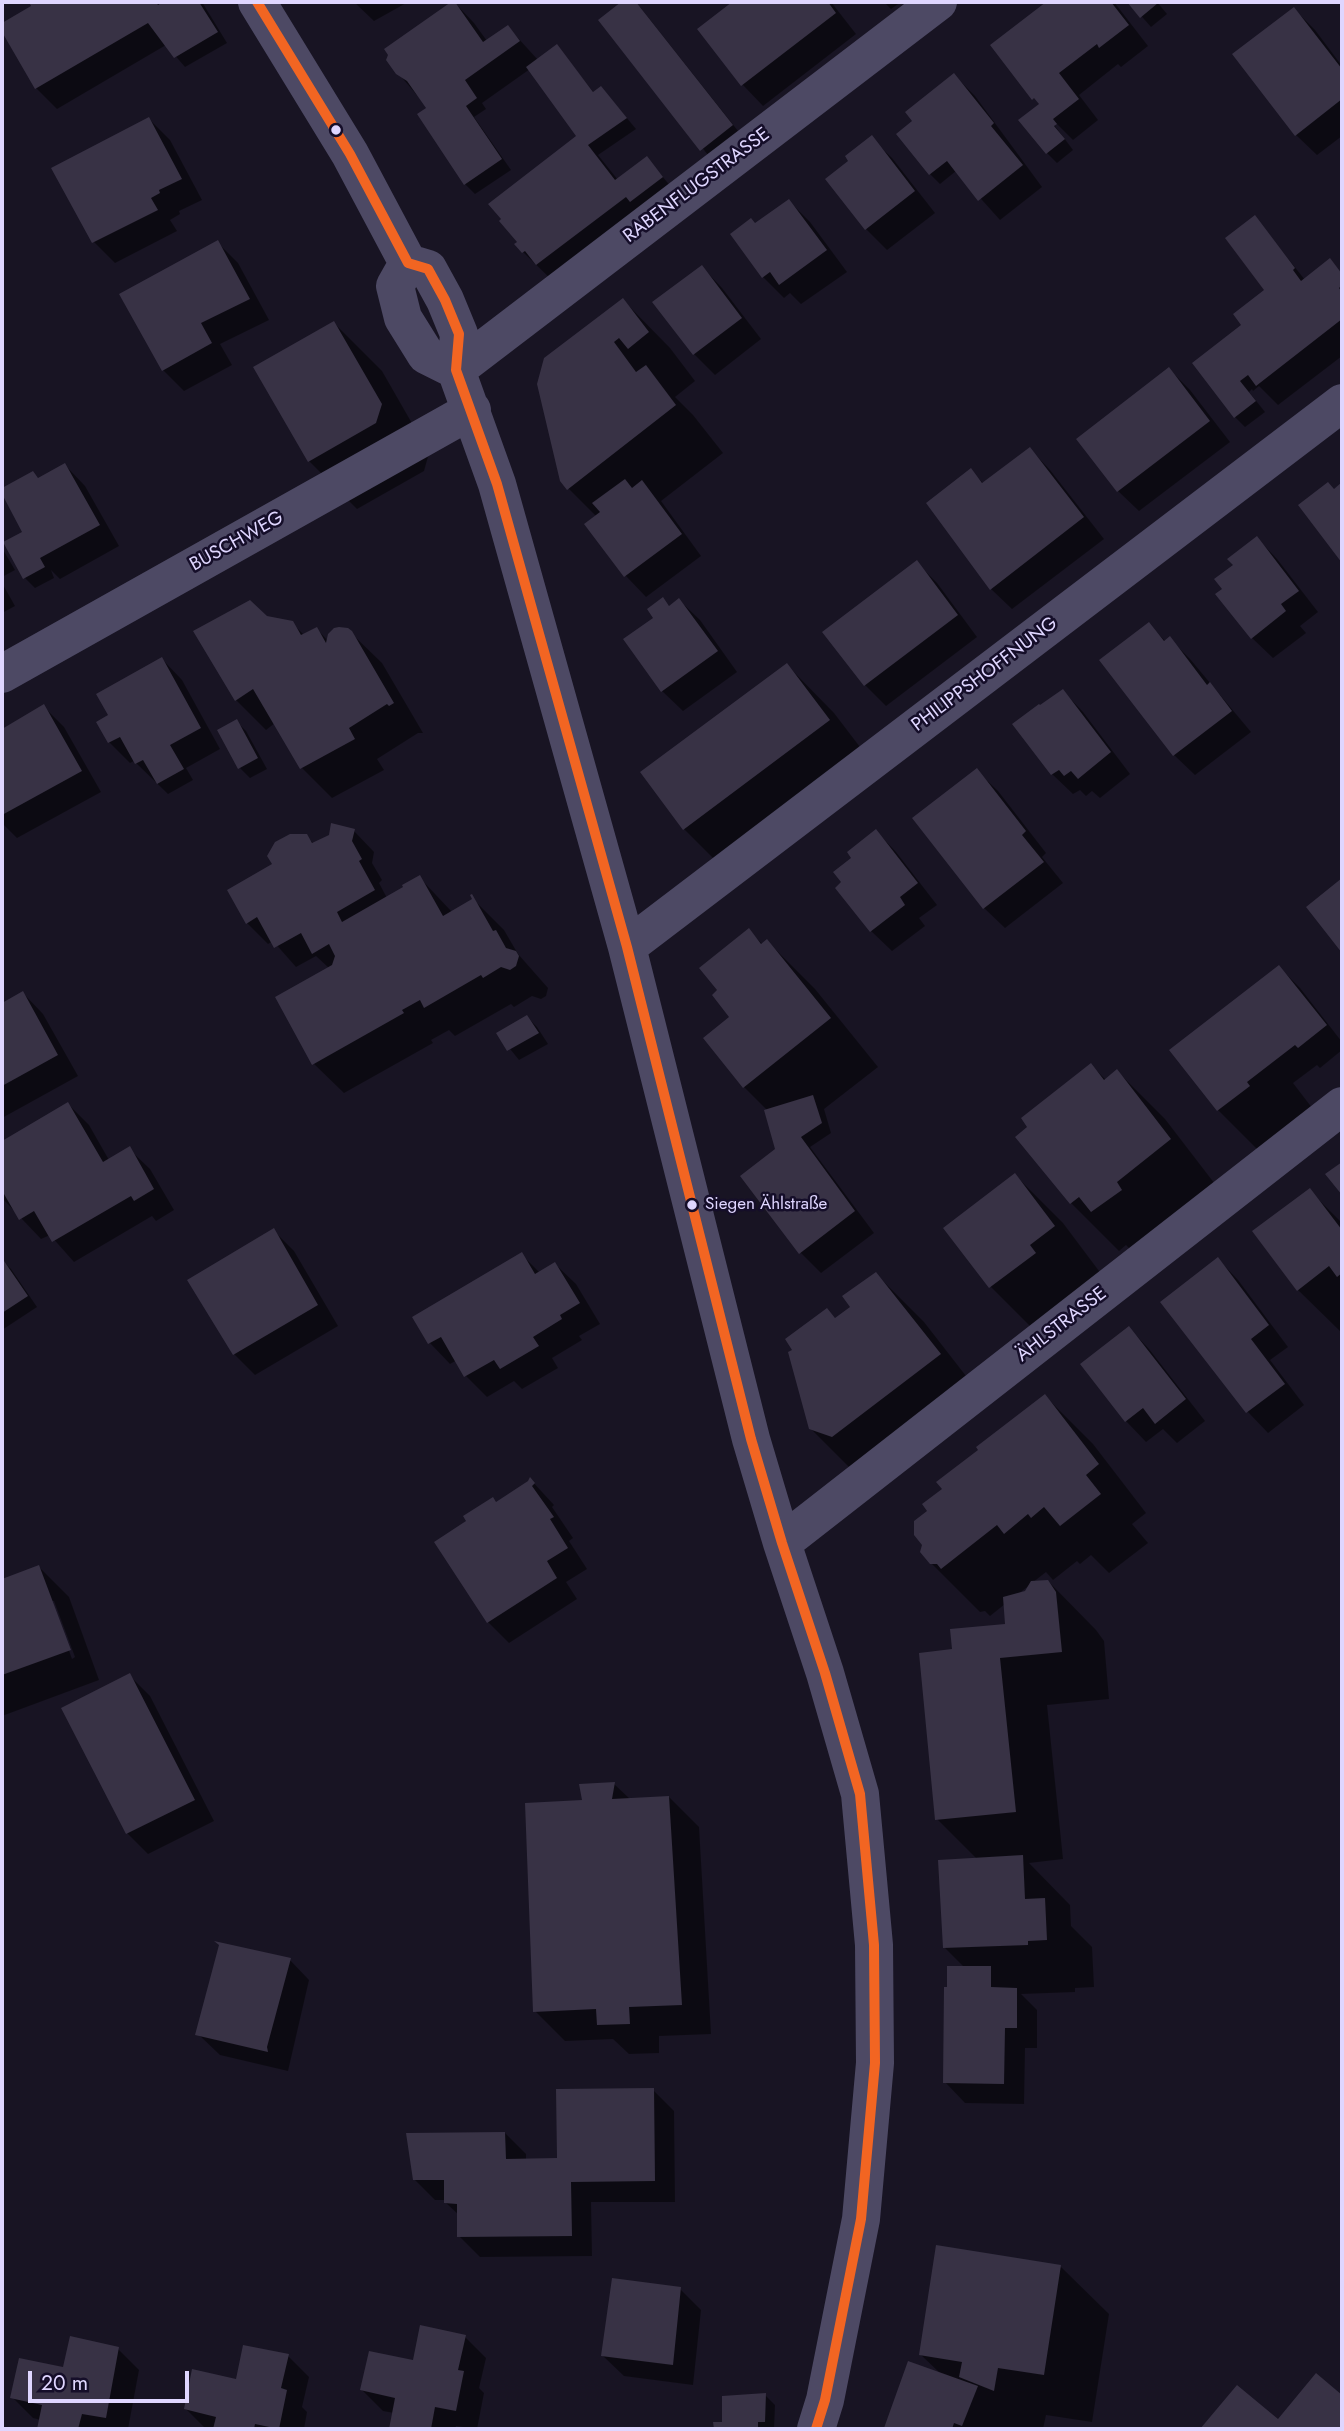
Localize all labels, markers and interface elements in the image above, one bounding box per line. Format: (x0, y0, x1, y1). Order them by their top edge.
unlabelled marker (329, 123, 343, 137)
street label: RABENFLUGSTRASSE (619, 124, 775, 248)
street label: BUSCHWEG (186, 507, 288, 577)
street label: PHILIPPSHOFFNUNG (908, 613, 1062, 737)
place label: Siegen Ählstraße (705, 1195, 827, 1215)
marker: Siegen Ählstraße (685, 1198, 699, 1212)
street label: ÄHLSTRASSE (1012, 1283, 1112, 1367)
scale bar (32, 2358, 192, 2402)
text: 20 m (41, 2368, 88, 2398)

